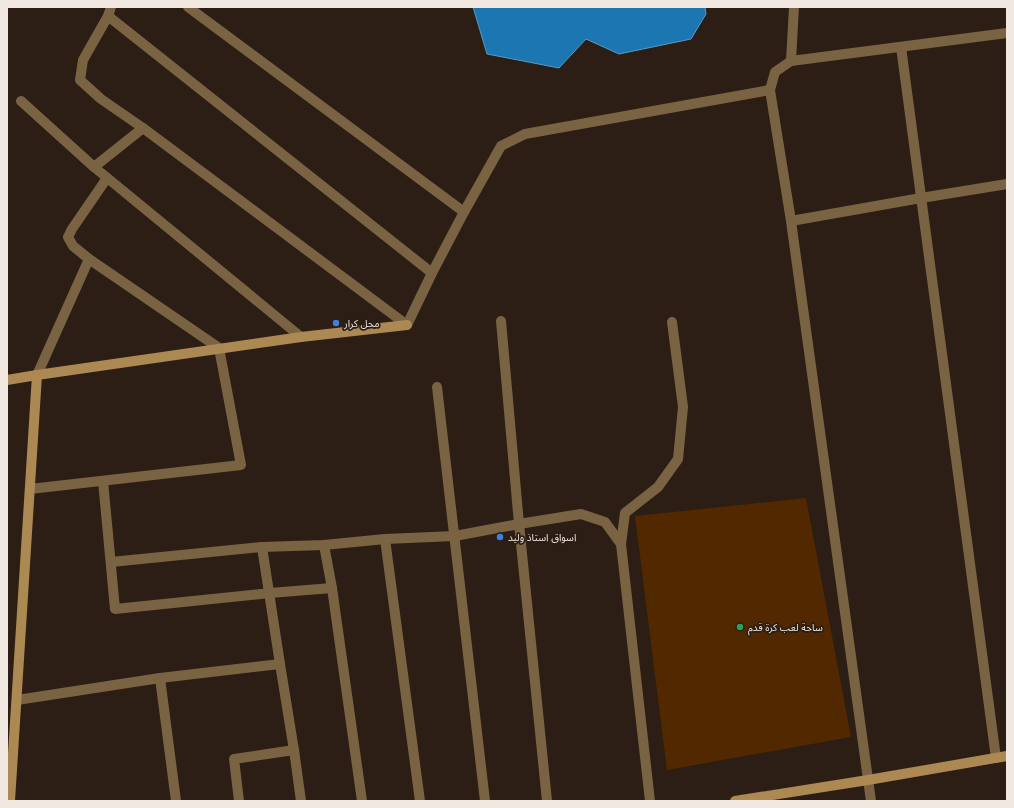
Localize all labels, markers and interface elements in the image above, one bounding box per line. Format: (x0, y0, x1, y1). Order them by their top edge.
place label: محل كرار (343, 317, 380, 330)
marker: محل كرار (331, 318, 341, 328)
place label: اسواق استاذ وليد (508, 531, 576, 544)
marker: اسواق استاذ وليد (495, 532, 505, 542)
place label: ساحة لعب كرة قدم (748, 621, 823, 636)
marker: ساحة لعب كرة قدم (735, 622, 745, 632)

